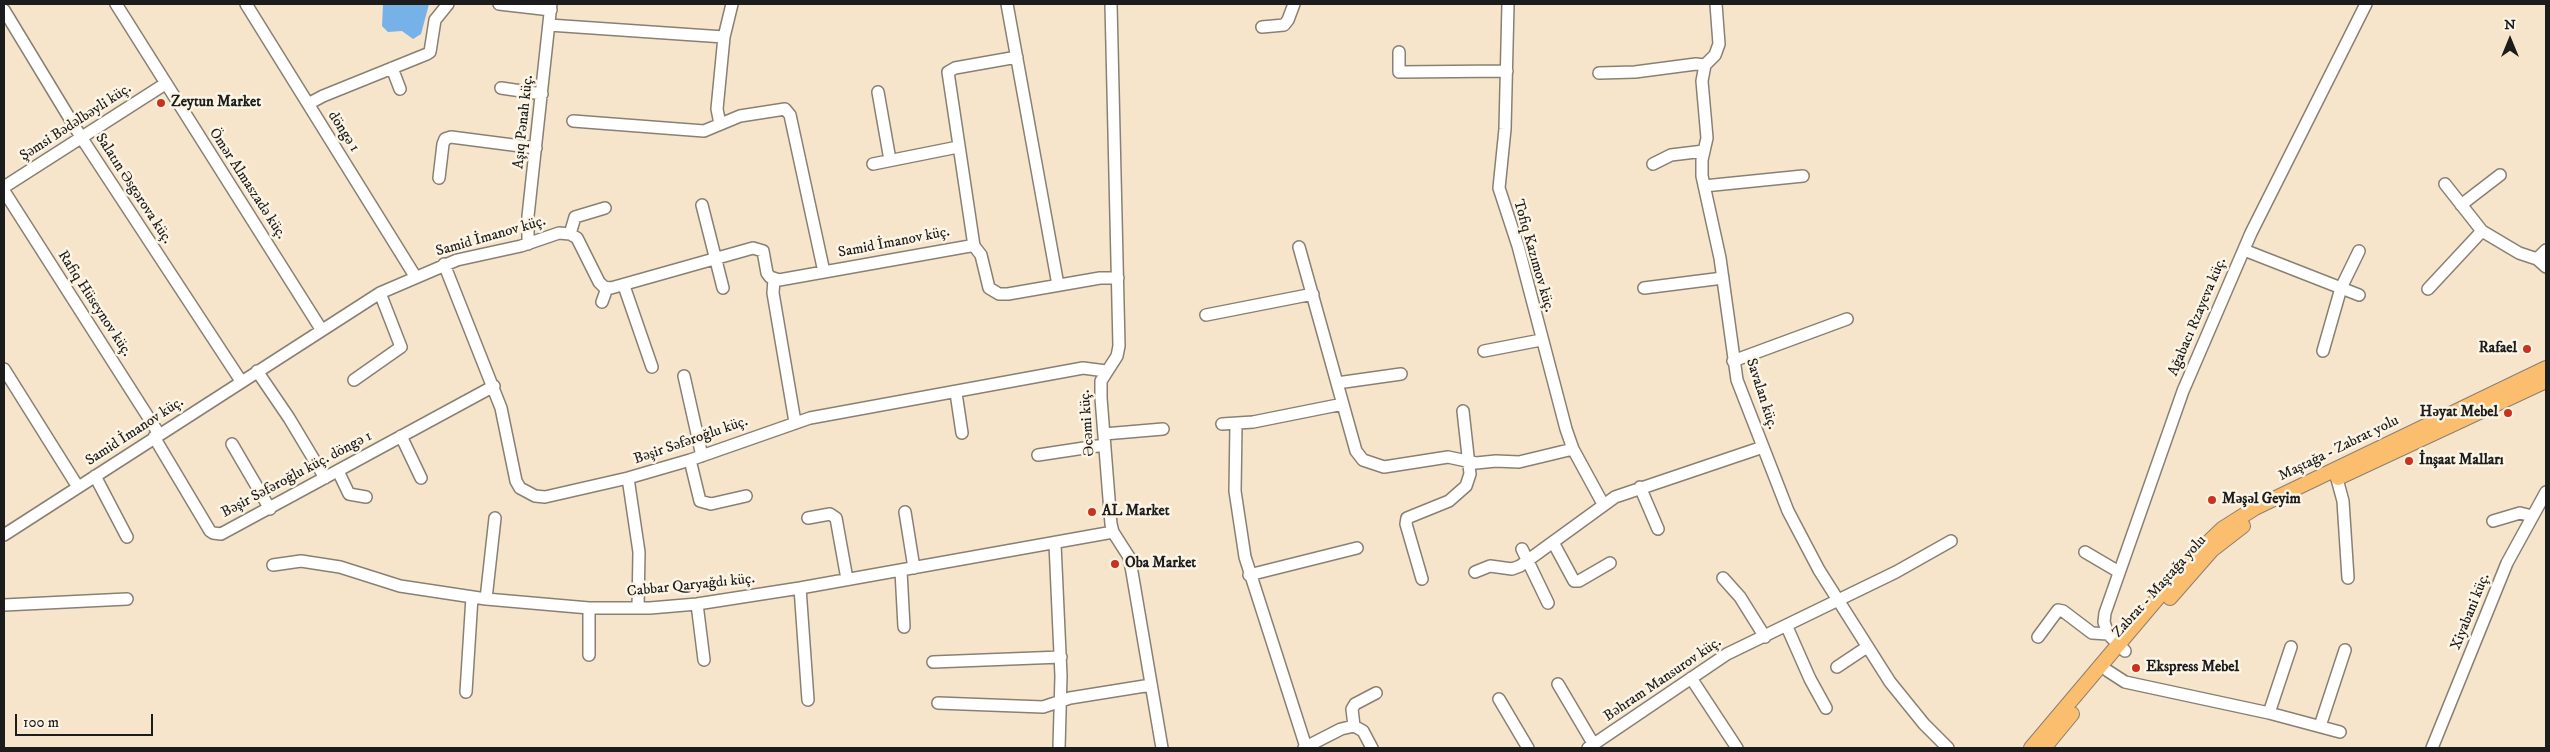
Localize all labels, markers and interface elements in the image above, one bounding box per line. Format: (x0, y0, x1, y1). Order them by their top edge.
north arrow (2485, 15, 2535, 65)
text: N (2504, 16, 2516, 34)
street label: Aşıq Pənah küç. (510, 74, 538, 170)
street label: Şəmsi Bədəlbəyli küç. (17, 80, 135, 166)
place label: Zeytun Market (171, 94, 261, 112)
marker: Zeytun Market (155, 97, 167, 109)
street label: döngə 1 (323, 108, 363, 156)
street label: Ömər Almaszadə küç. (204, 125, 290, 243)
street label: Salatın Əsgərova küç. (91, 130, 175, 248)
street label: Tofiq Kazımov küç. (1508, 198, 1558, 314)
street label: Samid İmanov küç. (434, 213, 548, 261)
street label: Samid İmanov küç. (837, 223, 951, 263)
street label: Rafiq Hüseynov küç. (53, 248, 135, 360)
street label: Ağabacı Rzayeva küç. (2165, 255, 2231, 379)
place label: Rafael (2479, 340, 2517, 358)
marker: Rafael (2521, 343, 2533, 355)
street label: Savalan küç. (1741, 356, 1781, 432)
street label: Əcəmi küç. (1077, 389, 1099, 457)
street label: Samid İmanov küç. (83, 394, 187, 470)
place label: Həyat Mebel (2420, 404, 2498, 422)
marker: Həyat Mebel (2502, 407, 2514, 419)
street label: Maştağa - Zabrat yolu (2276, 412, 2402, 486)
street label: Bəşir Səfəroğlu küç. (632, 413, 750, 469)
street label: Bəşir Səfəroğlu küç. döngə 1 (219, 428, 375, 522)
place label: İnşaat Malları (2419, 452, 2504, 470)
marker: İnşaat Malları (2403, 455, 2415, 467)
place label: Məşəl Geyim (2222, 491, 2301, 509)
marker: Məşəl Geyim (2206, 494, 2218, 506)
place label: AL Market (1102, 503, 1169, 521)
marker: AL Market (1086, 506, 1098, 518)
street label: Zabrat - Maştağa yolu (2109, 532, 2211, 642)
place label: Oba Market (1125, 555, 1196, 573)
marker: Oba Market (1109, 558, 1121, 570)
street label: Cabbar Qaryağdı küç. (626, 570, 756, 602)
street label: Xiyabani küç. (2447, 571, 2495, 653)
street label: Bəhram Mansurov küç. (1601, 634, 1725, 726)
place label: Ekspress Mebel (2146, 659, 2239, 677)
marker: Ekspress Mebel (2130, 662, 2142, 674)
scale bar (18, 704, 155, 736)
text: 100 m (23, 713, 59, 732)

